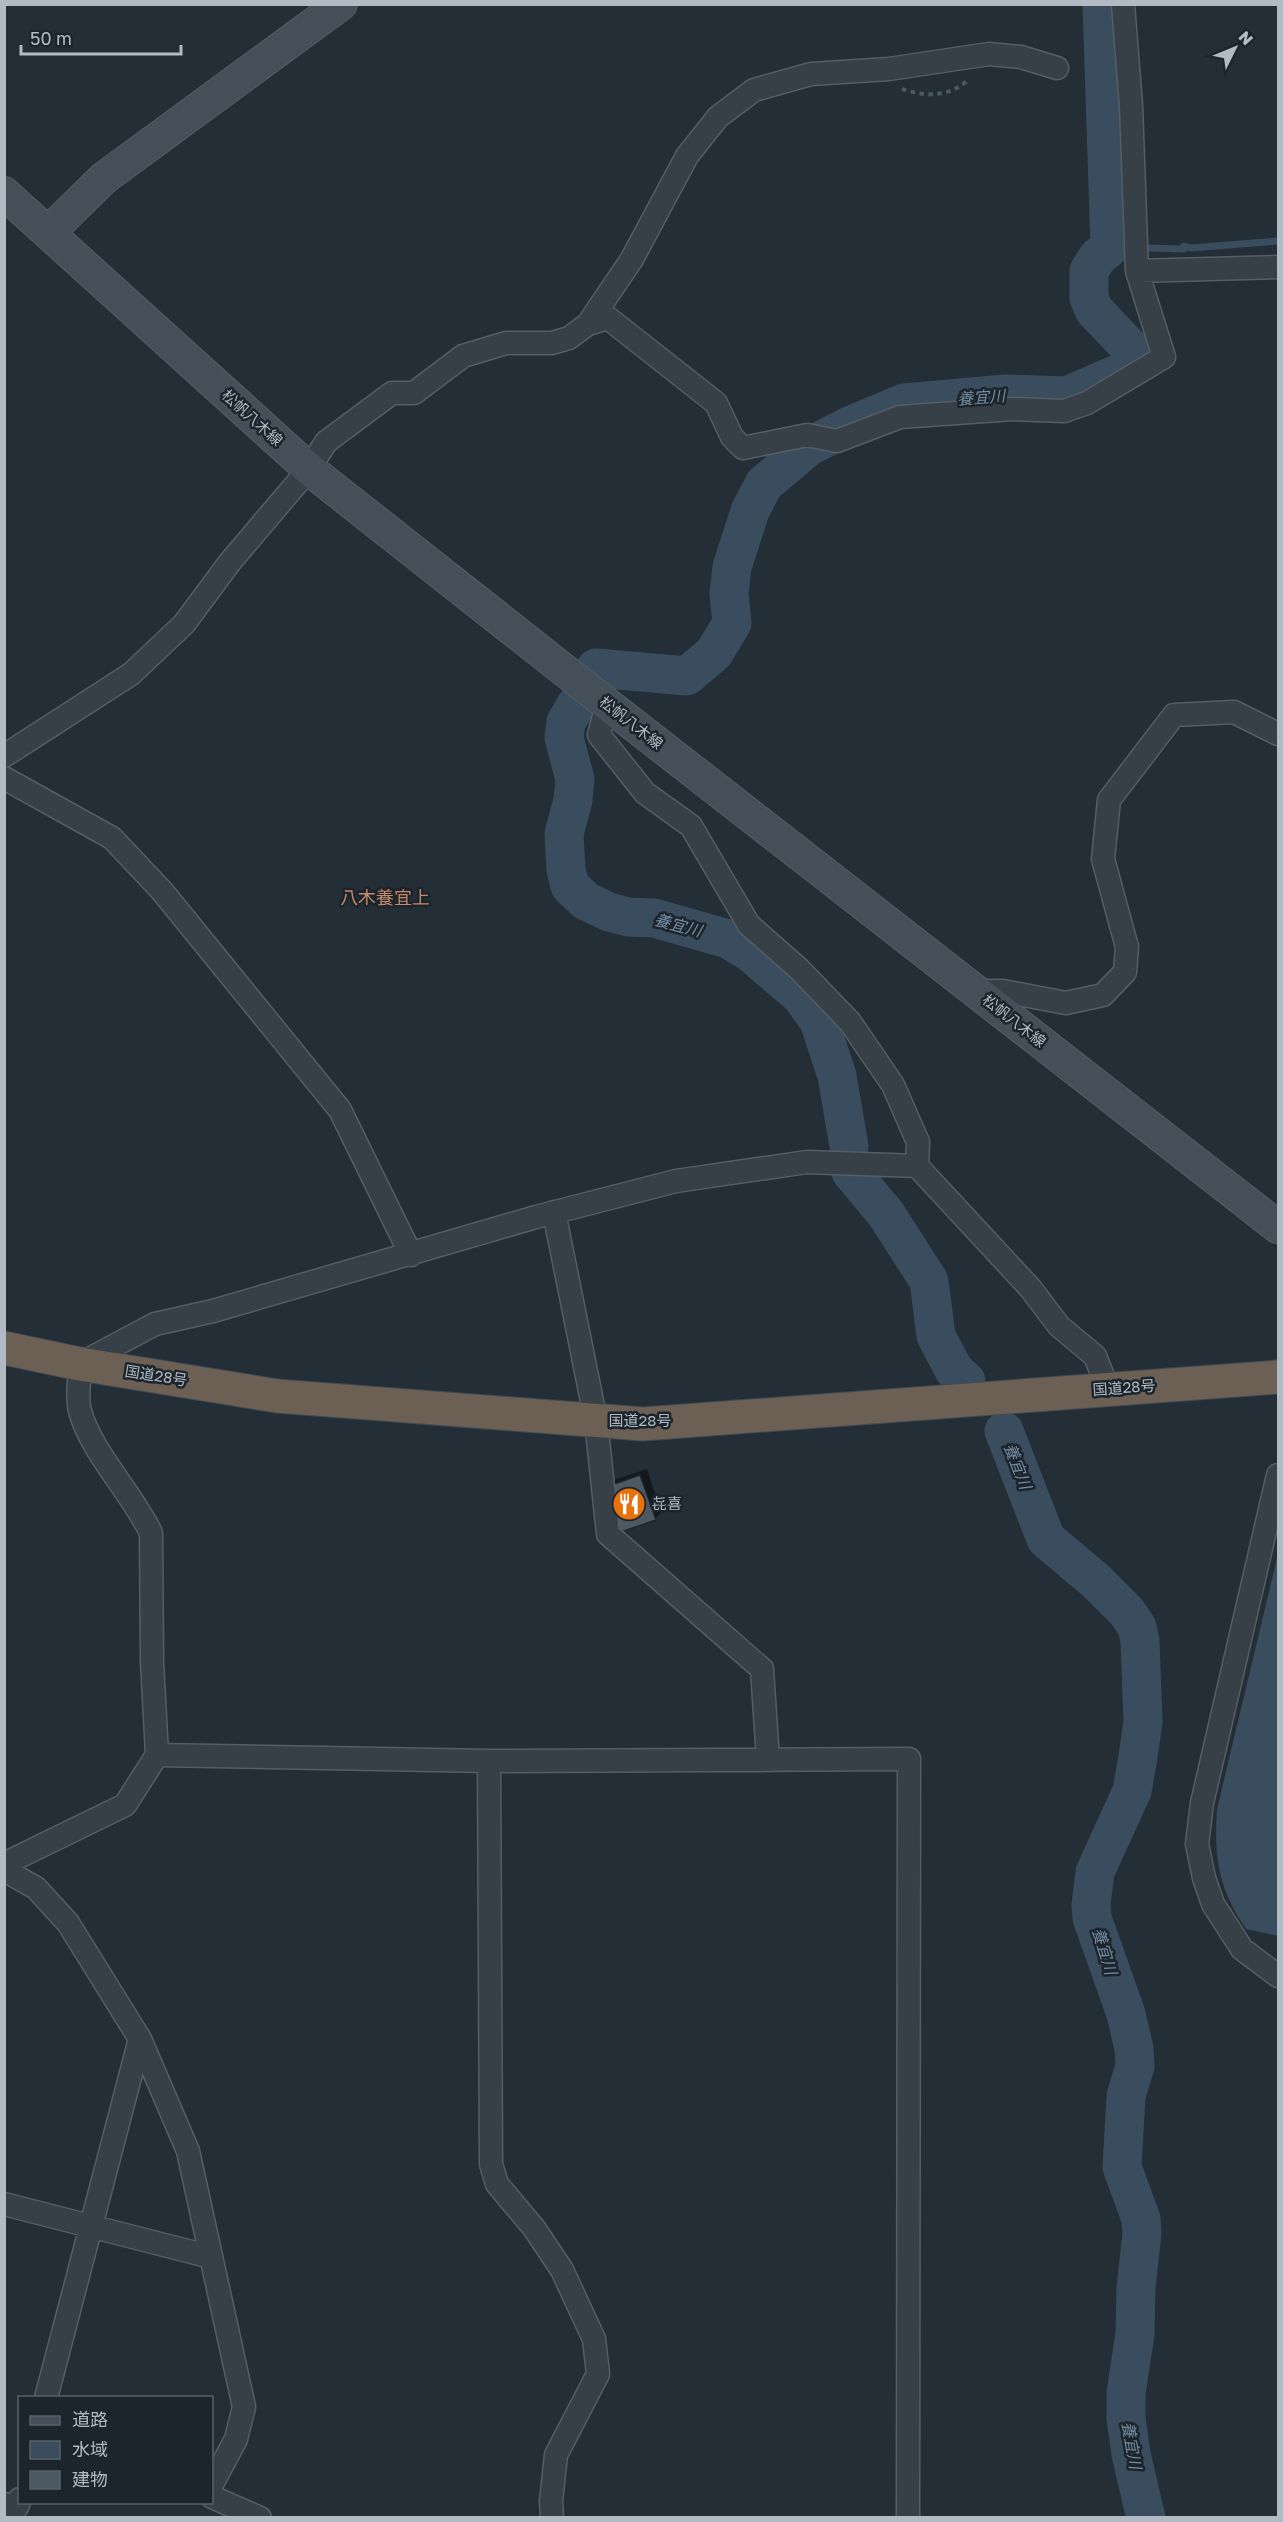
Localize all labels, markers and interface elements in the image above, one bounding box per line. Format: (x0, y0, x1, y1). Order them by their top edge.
scale bar (21, 18, 182, 56)
north arrow (1205, 18, 1265, 78)
text: N (1235, 26, 1257, 49)
text: 50 m (30, 27, 72, 49)
street label: 松帆八木線 (219, 385, 287, 449)
water label: 養宜川 (956, 385, 1008, 409)
street label: 松帆八木線 (597, 692, 667, 752)
district label: 八木養宜上 (340, 886, 430, 908)
water label: 養宜川 (652, 909, 706, 941)
street label: 松帆八木線 (980, 990, 1050, 1050)
street label: 国道28号 (124, 1361, 189, 1389)
street label: 国道28号 (1092, 1376, 1156, 1398)
street label: 国道28号 (609, 1411, 671, 1429)
water label: 養宜川 (1000, 1440, 1037, 1494)
restaurant icon: 㐂喜 (611, 1486, 647, 1522)
place label: 㐂喜 (652, 1494, 682, 1512)
water label: 養宜川 (1088, 1925, 1122, 1979)
legend (18, 2396, 213, 2504)
text: 道路 (72, 2408, 108, 2430)
water label: 養宜川 (1118, 2420, 1146, 2472)
text: 水域 (72, 2438, 108, 2460)
text: 建物 (72, 2468, 108, 2490)

